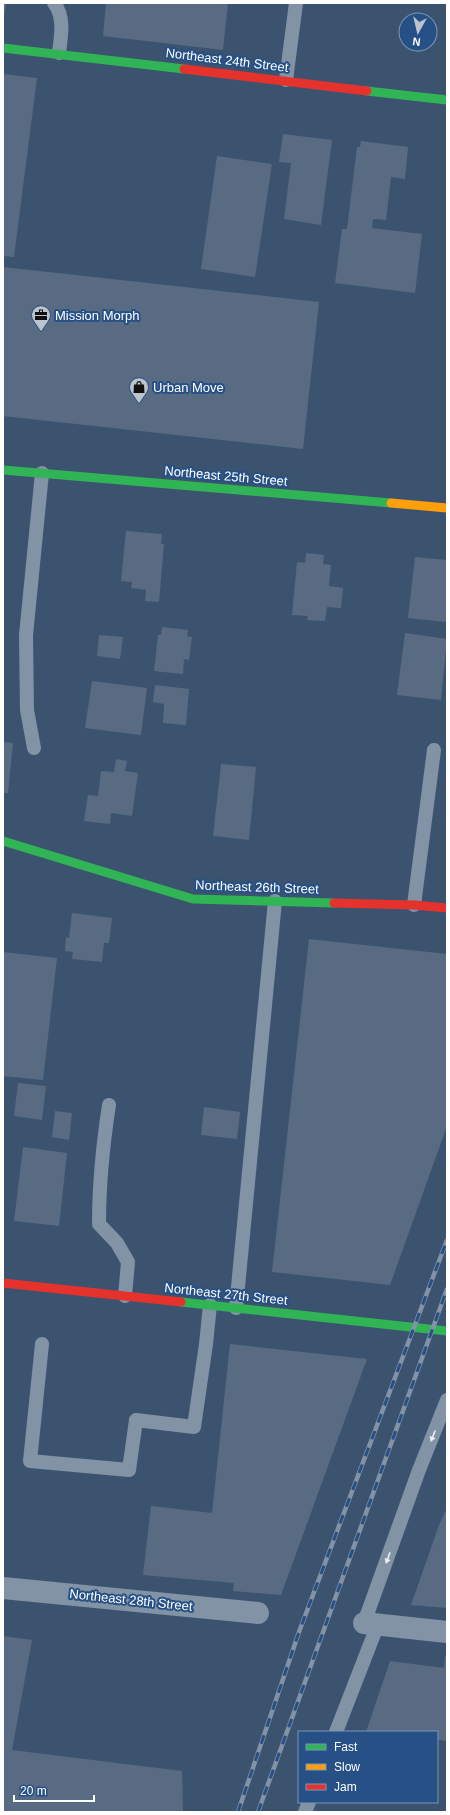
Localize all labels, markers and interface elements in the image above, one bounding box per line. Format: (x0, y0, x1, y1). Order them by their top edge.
north arrow (398, 12, 438, 52)
text: N (412, 35, 421, 48)
street label: Northeast 24th Street (165, 45, 290, 75)
office icon: Mission Morph (30, 304, 52, 332)
place label: Mission Morph (55, 308, 140, 323)
shop icon: Urban Move (128, 376, 150, 404)
place label: Urban Move (153, 380, 224, 395)
street label: Northeast 25th Street (164, 463, 289, 489)
street label: Northeast 26th Street (195, 877, 319, 897)
street label: Northeast 27th Street (164, 1280, 289, 1308)
one-way arrow (429, 1431, 435, 1443)
one-way arrow (384, 1553, 390, 1565)
street label: Northeast 28th Street (69, 1586, 194, 1614)
legend (298, 1731, 438, 1803)
text: Fast (334, 1740, 358, 1754)
text: Slow (334, 1760, 360, 1774)
scale bar (14, 1777, 94, 1803)
text: Jam (334, 1780, 357, 1794)
text: 20 m (20, 1784, 47, 1798)

